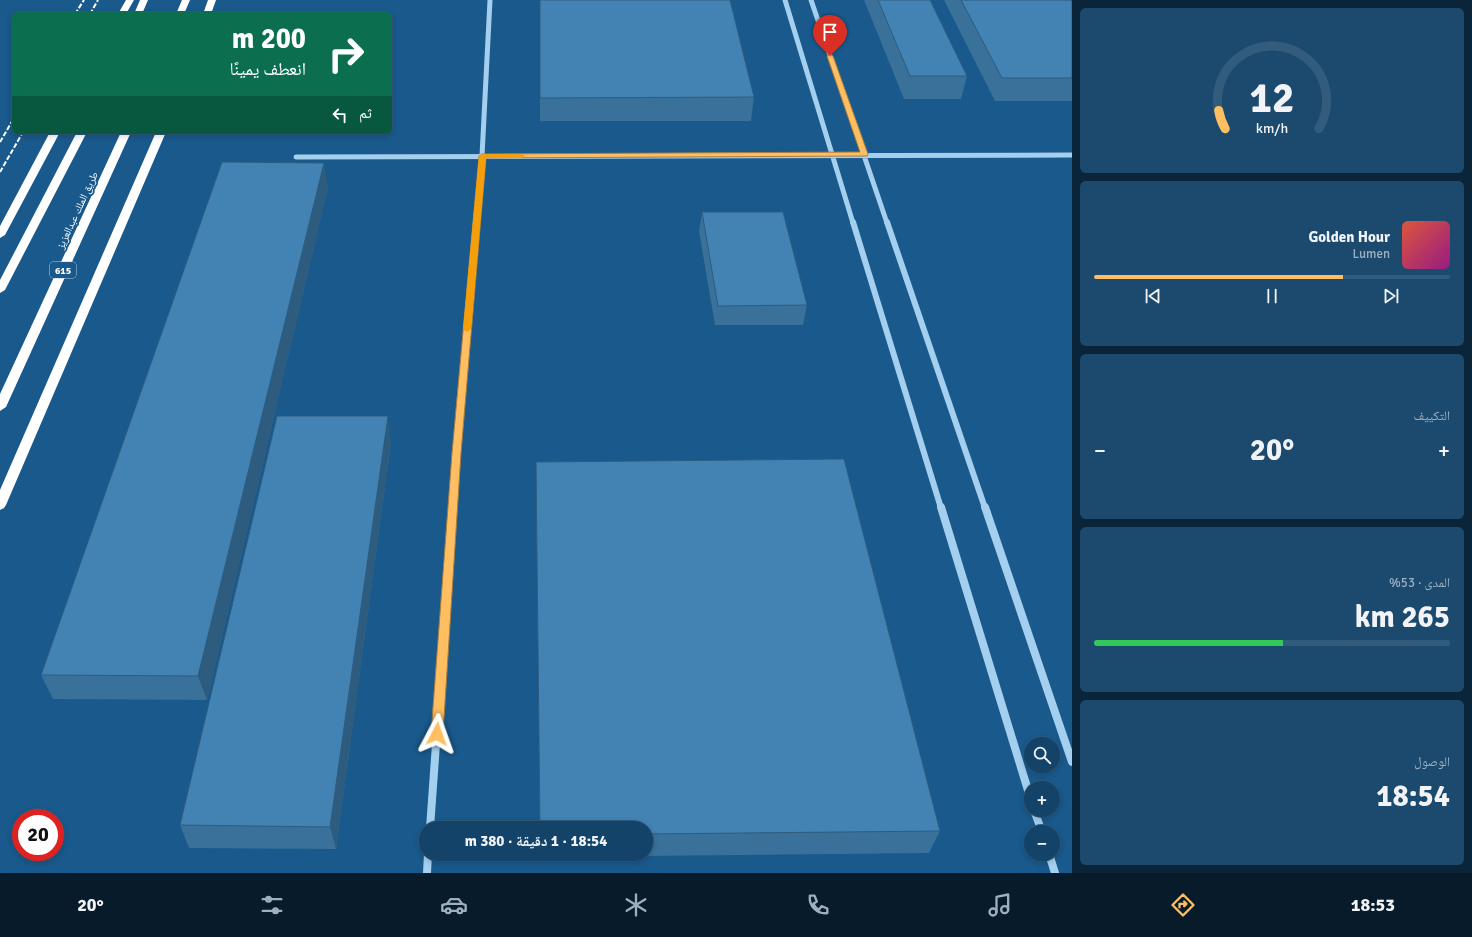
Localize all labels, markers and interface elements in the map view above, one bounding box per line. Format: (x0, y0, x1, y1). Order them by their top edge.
pin (813, 15, 847, 56)
icon: arrive (819, 21, 841, 43)
text: 200 m (232, 22, 306, 56)
icon: right (320, 28, 372, 80)
text: انعطف يمينًا (229, 58, 306, 80)
text: 12 (1250, 72, 1294, 123)
icon: left (329, 104, 351, 126)
text: ثم (359, 104, 372, 122)
text: km/h (1256, 119, 1288, 136)
street label: طريق الملك عبدالعزيز (53, 169, 101, 252)
text: Golden Hour (1308, 228, 1390, 246)
text: Lumen (1352, 246, 1390, 262)
road number: 615 (50, 262, 76, 278)
icon: previous (1142, 285, 1164, 307)
icon: pause (1261, 285, 1283, 307)
icon: next (1380, 285, 1402, 307)
text: التكييف (1414, 408, 1450, 424)
text: 20° (1250, 432, 1294, 469)
text: − (1094, 437, 1106, 464)
text: + (1438, 437, 1450, 464)
text: المدى · 53% (1389, 575, 1450, 591)
text: 265 km (1355, 599, 1450, 636)
position arrow (416, 713, 458, 755)
map controls (1024, 737, 1060, 861)
button: search (1024, 737, 1060, 773)
text: الوصول (1414, 754, 1450, 770)
text: 18:54 (1376, 778, 1450, 815)
button: + (1024, 781, 1060, 817)
speed limit sign: 20 (12, 809, 64, 861)
button: − (1024, 825, 1060, 861)
text: 18:54 · 1 دقيقة · 380 m (465, 832, 607, 850)
icon: filters (258, 891, 286, 919)
icon: car (440, 891, 468, 919)
icon: climate (622, 891, 650, 919)
icon: phone (804, 891, 832, 919)
icon: music (986, 891, 1014, 919)
icon: directions (1169, 891, 1197, 919)
text: 20° (77, 894, 104, 916)
text: 18:53 (1351, 894, 1395, 916)

